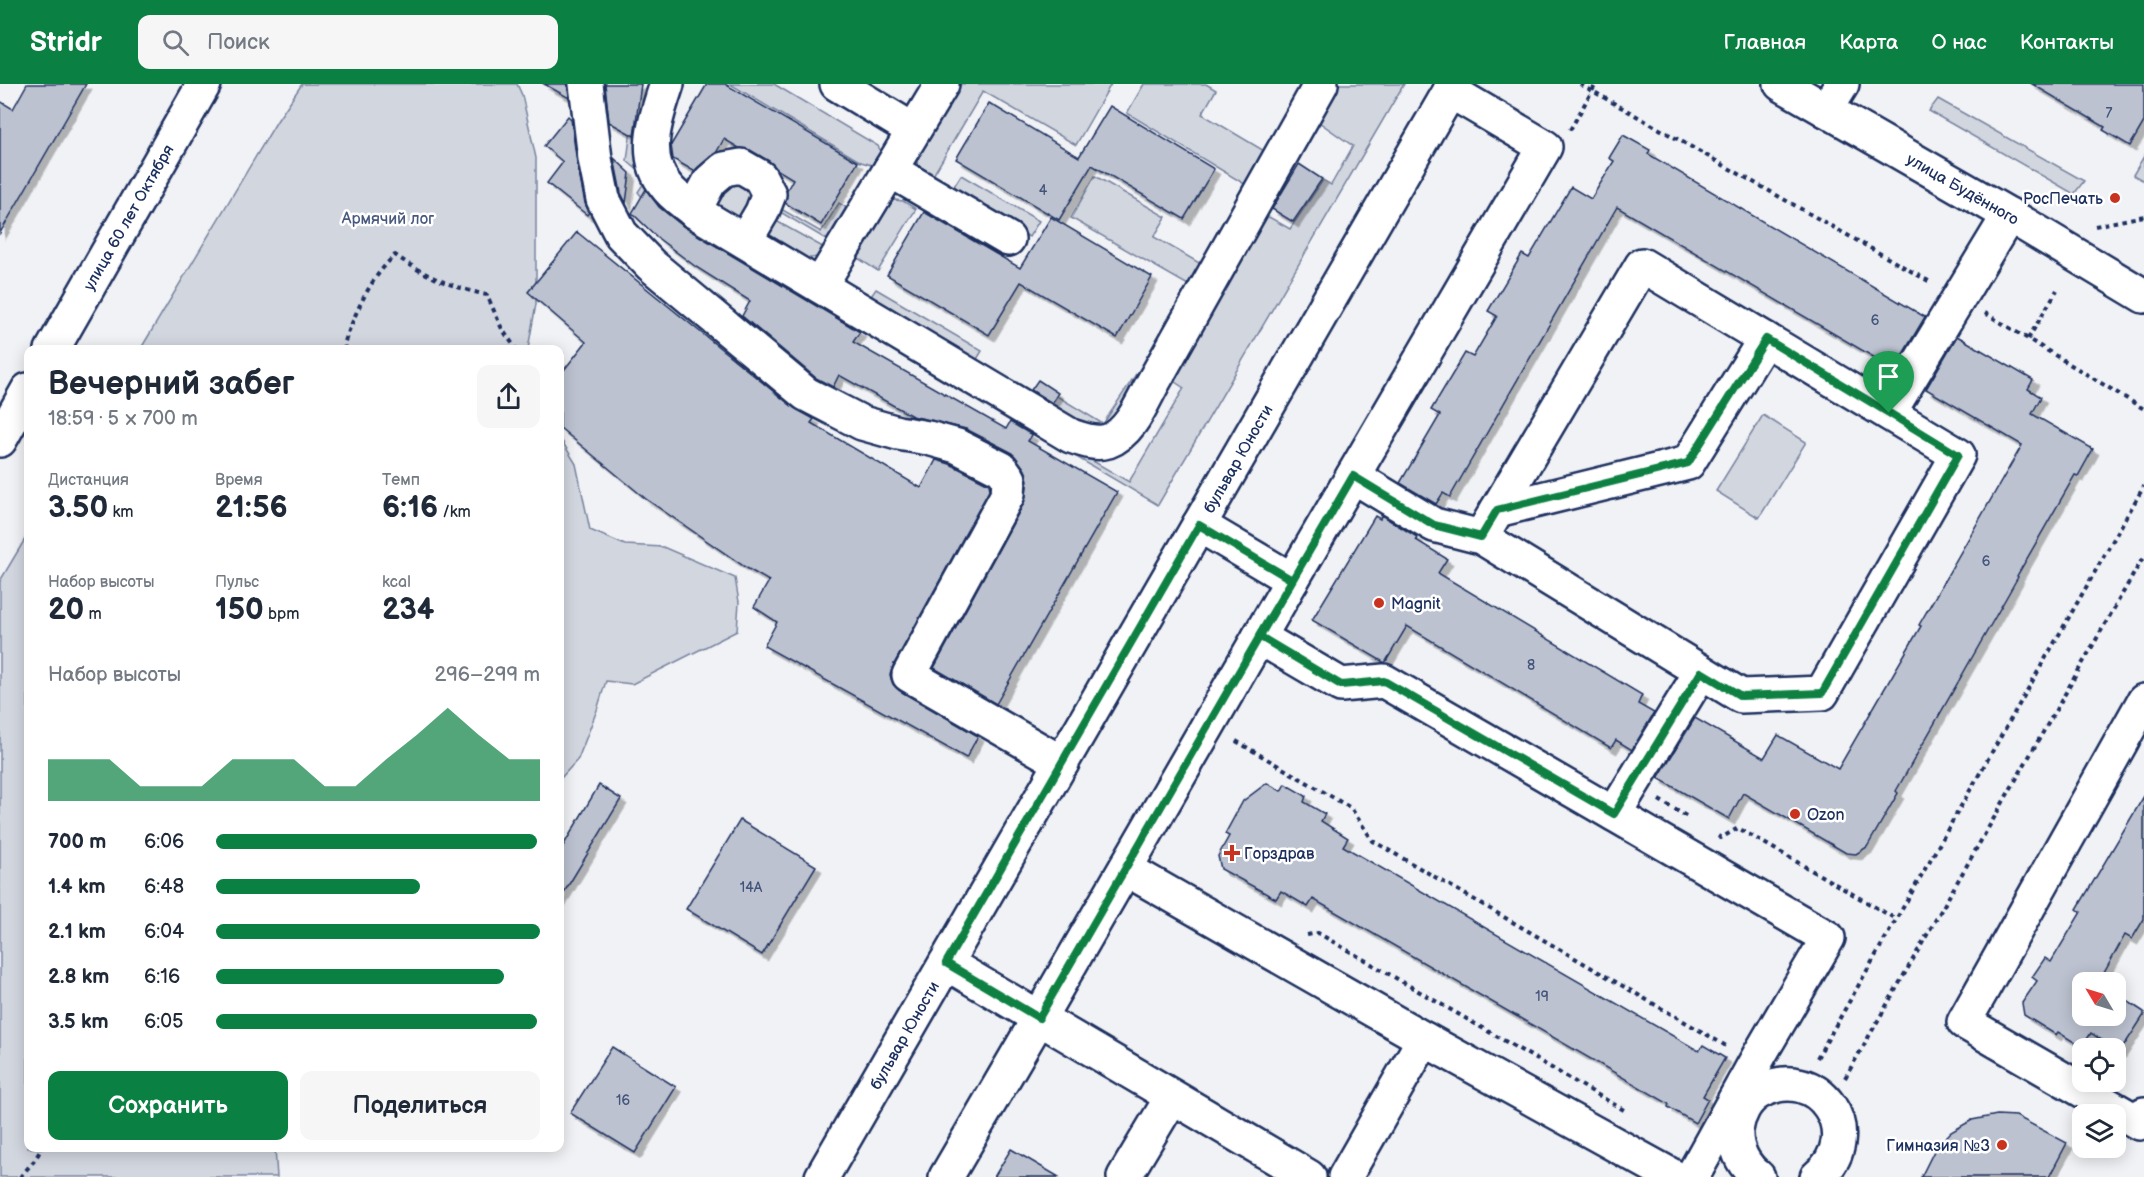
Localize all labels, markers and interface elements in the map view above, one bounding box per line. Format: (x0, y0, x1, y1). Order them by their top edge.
search box (138, 15, 558, 69)
text: Stridr (30, 26, 102, 59)
icon: search (159, 26, 192, 59)
text: Поиск (207, 29, 270, 56)
text: Главная (1723, 30, 1806, 55)
text: Карта (1839, 30, 1898, 55)
text: О нас (1931, 30, 1987, 55)
text: Контакты (2020, 30, 2114, 55)
house number: 7 (2106, 105, 2113, 122)
street label: улица 60 лет Октября (80, 141, 178, 294)
street label: улица Будённого (1903, 150, 2022, 230)
house number: 4 (1039, 182, 1048, 199)
place label: РосПечать (2023, 190, 2103, 209)
marker: РосПечать (2108, 191, 2122, 205)
park label: Армячий лог (341, 210, 434, 229)
house number: 6 (1871, 312, 1880, 329)
pin (1863, 351, 1914, 413)
icon: arrive (1872, 360, 1905, 393)
text: Вечерний забег (48, 364, 295, 404)
button: share (477, 365, 540, 428)
street label: бульвар Юности (1200, 402, 1277, 517)
text: 18:59 · 5 × 700 m (48, 407, 198, 431)
text: Дистанция (48, 471, 129, 490)
text: Время (215, 471, 263, 490)
text: Темп (382, 471, 420, 490)
text: 3.50 (48, 490, 108, 526)
text: 21:56 (215, 490, 288, 526)
text: 6:16 (382, 490, 438, 526)
text: km (108, 503, 134, 522)
text: /km (438, 503, 471, 522)
house number: 6 (1982, 553, 1991, 570)
text: Набор высоты (48, 573, 155, 592)
text: Пульс (215, 573, 259, 592)
text: kcal (382, 573, 411, 592)
text: 20 (48, 592, 84, 628)
text: 150 (215, 592, 264, 628)
text: 234 (382, 592, 434, 628)
place label: Magnit (1391, 595, 1441, 614)
marker: Magnit (1372, 596, 1386, 610)
text: m (84, 605, 102, 624)
text: bpm (264, 605, 299, 624)
house number: 8 (1527, 657, 1535, 674)
text: Набор высоты (48, 663, 181, 687)
text: 296–299 m (434, 663, 540, 687)
place label: Ozon (1807, 806, 1845, 825)
marker: Ozon (1788, 807, 1802, 821)
text: 700 m (48, 830, 106, 854)
text: 6:06 (144, 830, 184, 854)
place label: Горздрав (1244, 845, 1315, 864)
marker: Горздрав (1225, 846, 1239, 860)
text: 1.4 km (48, 875, 106, 899)
text: 6:48 (144, 875, 184, 899)
house number: 14А (740, 879, 763, 896)
text: 2.1 km (48, 920, 106, 944)
text: 6:04 (144, 920, 184, 944)
text: 2.8 km (48, 965, 109, 989)
text: 6:16 (144, 965, 180, 989)
north arrow (2072, 972, 2126, 1026)
map controls (2072, 972, 2126, 1158)
street label: бульвар Юности (867, 978, 944, 1093)
house number: 19 (1535, 988, 1549, 1005)
text: 3.5 km (48, 1010, 109, 1034)
text: 6:05 (144, 1010, 183, 1034)
button: locate (2072, 1038, 2126, 1092)
button: Сохранить (48, 1071, 288, 1140)
button: Поделиться (300, 1071, 540, 1140)
house number: 16 (616, 1092, 630, 1109)
button: layers (2072, 1104, 2126, 1158)
place label: Гимназия №3 (1886, 1137, 1990, 1156)
marker: Гимназия №3 (1995, 1138, 2009, 1152)

